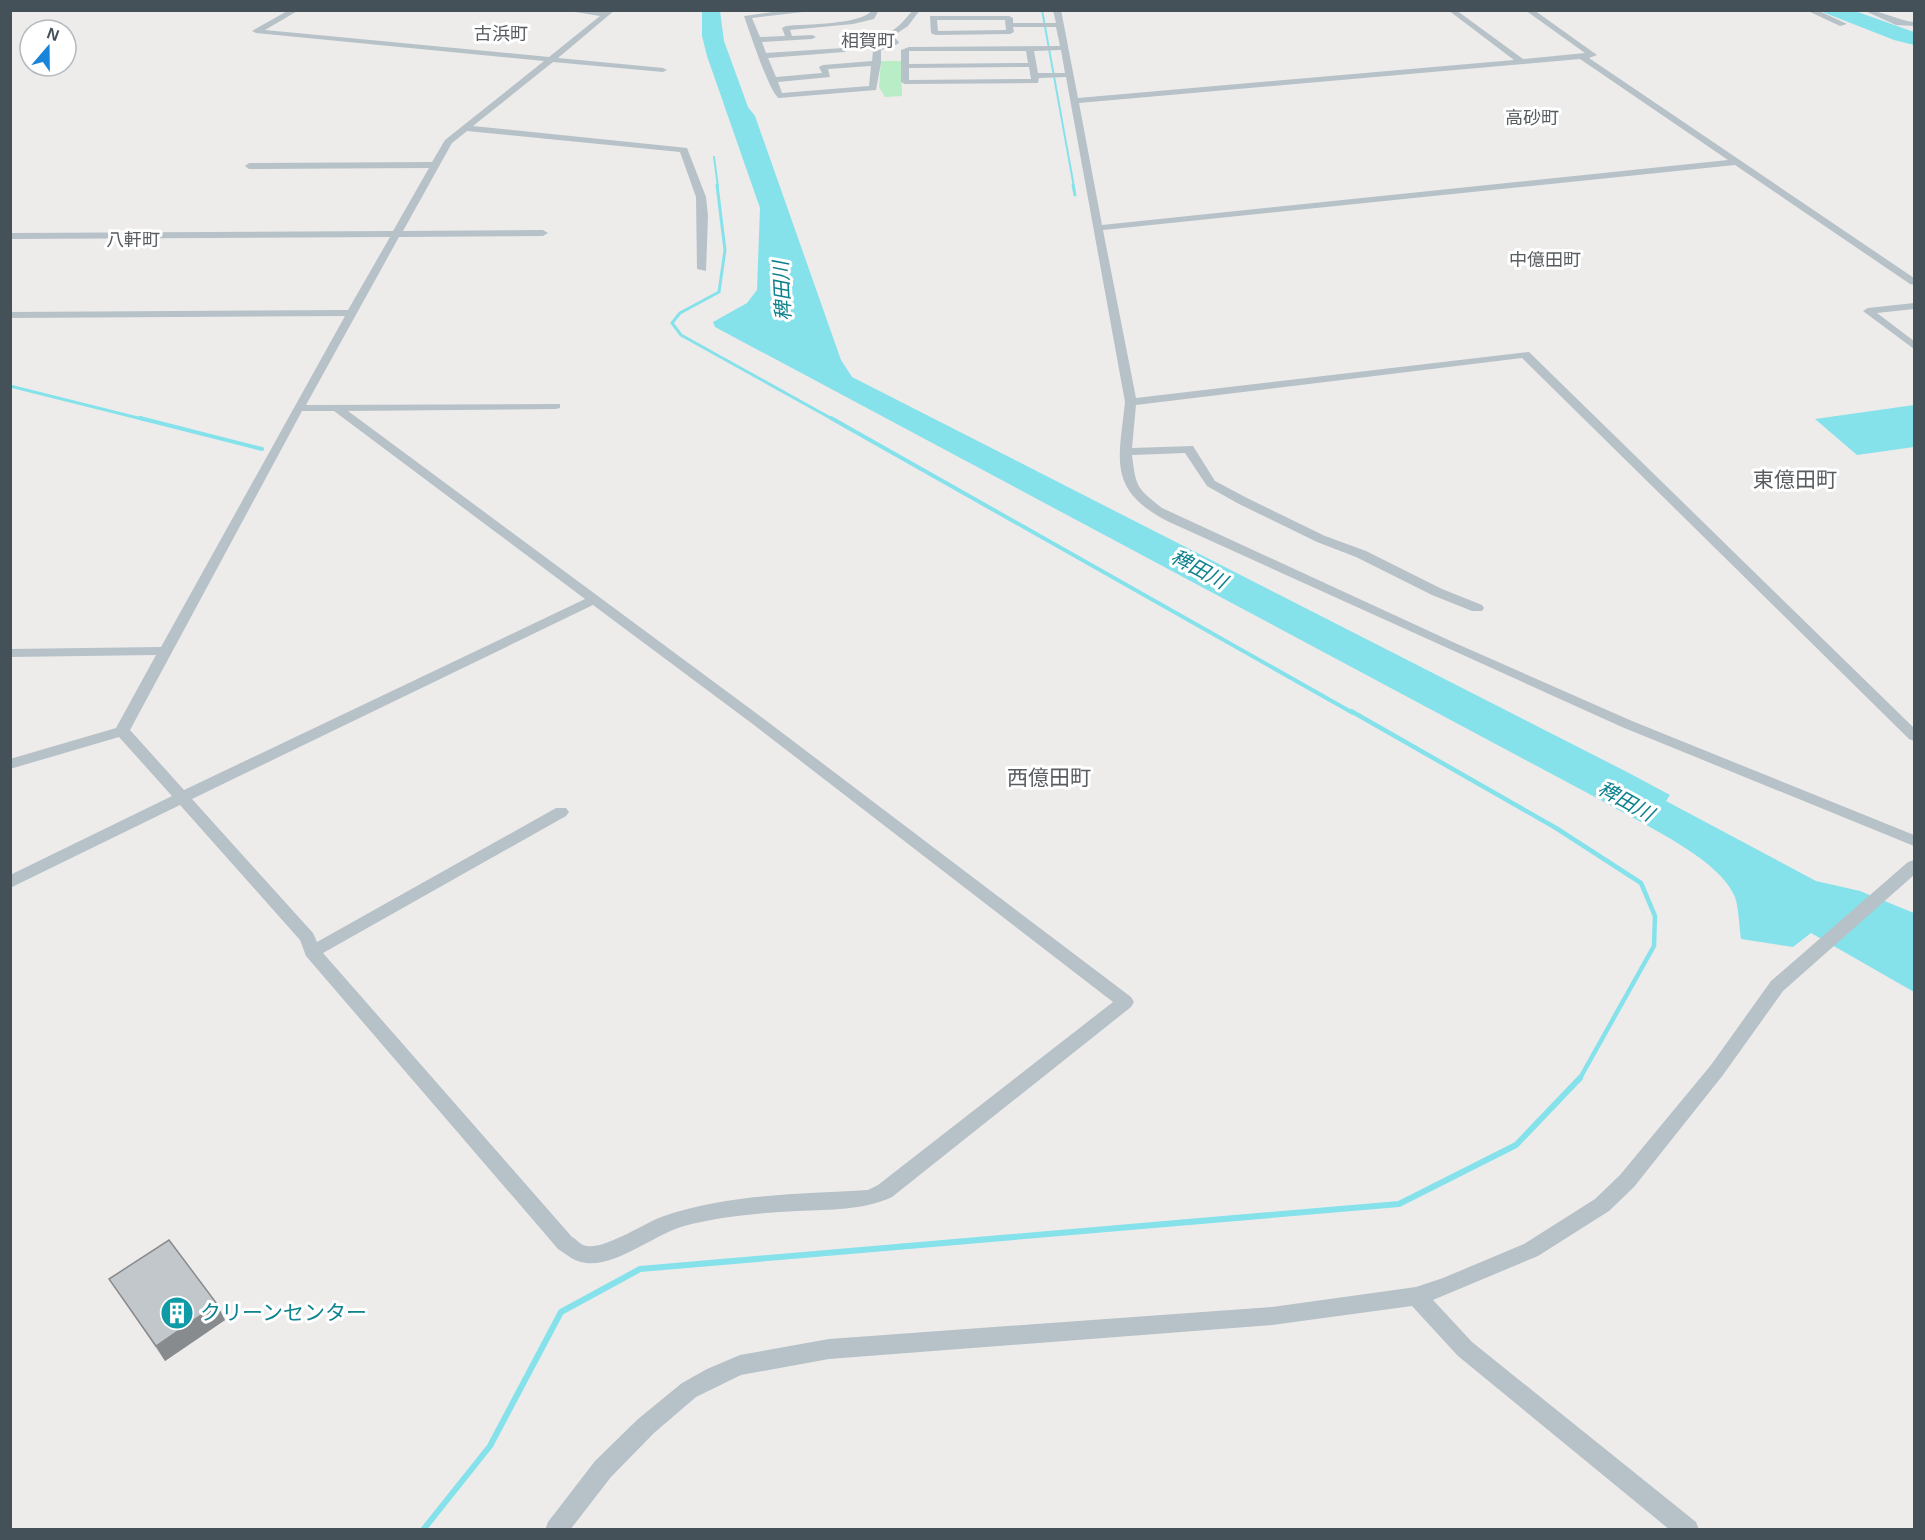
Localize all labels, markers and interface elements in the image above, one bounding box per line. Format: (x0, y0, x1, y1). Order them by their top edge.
north arrow (18, 18, 78, 78)
text: N (45, 24, 61, 44)
district label: 古浜町 (474, 24, 528, 44)
district label: 相賀町 (841, 31, 895, 51)
district label: 高砂町 (1505, 108, 1559, 128)
district label: 八軒町 (106, 230, 160, 250)
district label: 中億田町 (1509, 250, 1581, 270)
water label: 稗田川 (769, 258, 795, 322)
district label: 東億田町 (1753, 468, 1837, 491)
water label: 稗田川 (1167, 545, 1232, 594)
district label: 西億田町 (1007, 766, 1091, 789)
water label: 稗田川 (1594, 777, 1659, 826)
building icon: クリーンセンター (159, 1295, 195, 1331)
place label: クリーンセンター (200, 1301, 367, 1324)

